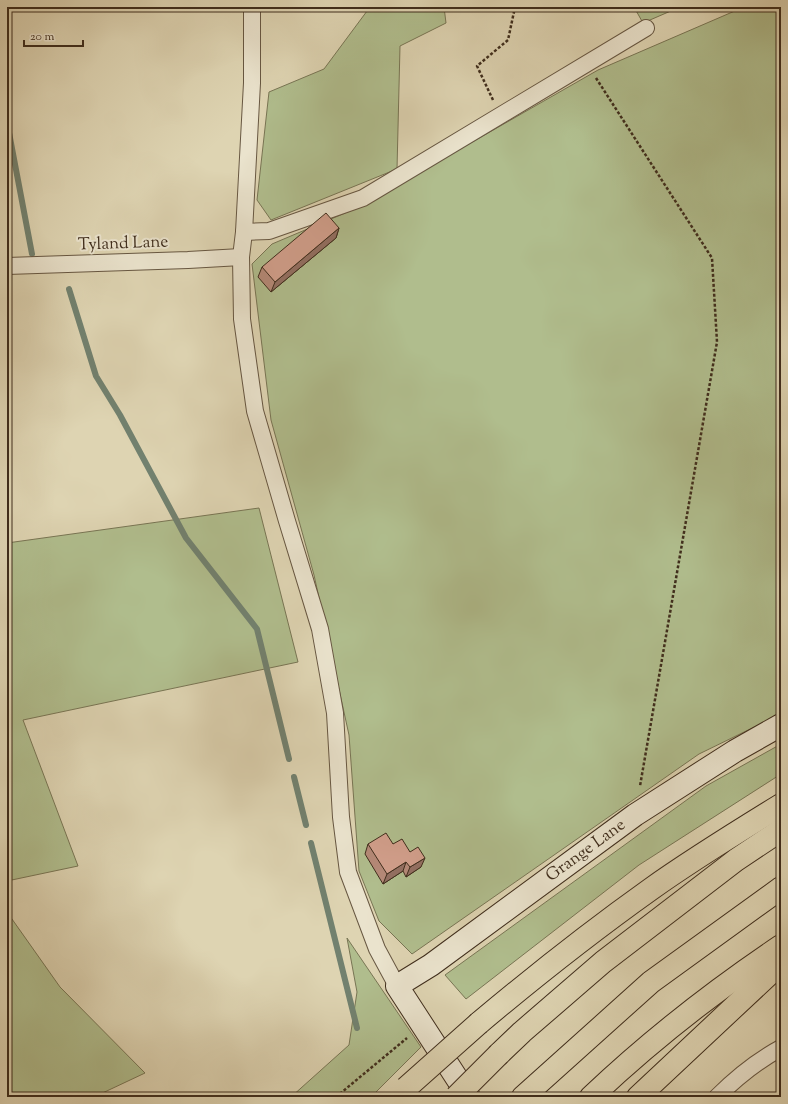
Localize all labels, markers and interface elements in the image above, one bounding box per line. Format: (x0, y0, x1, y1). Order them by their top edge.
scale bar (24, 22, 83, 48)
text: 20 m (30, 28, 55, 46)
street label: Tyland Lane (77, 230, 169, 258)
street label: Grange Lane (541, 814, 631, 888)

